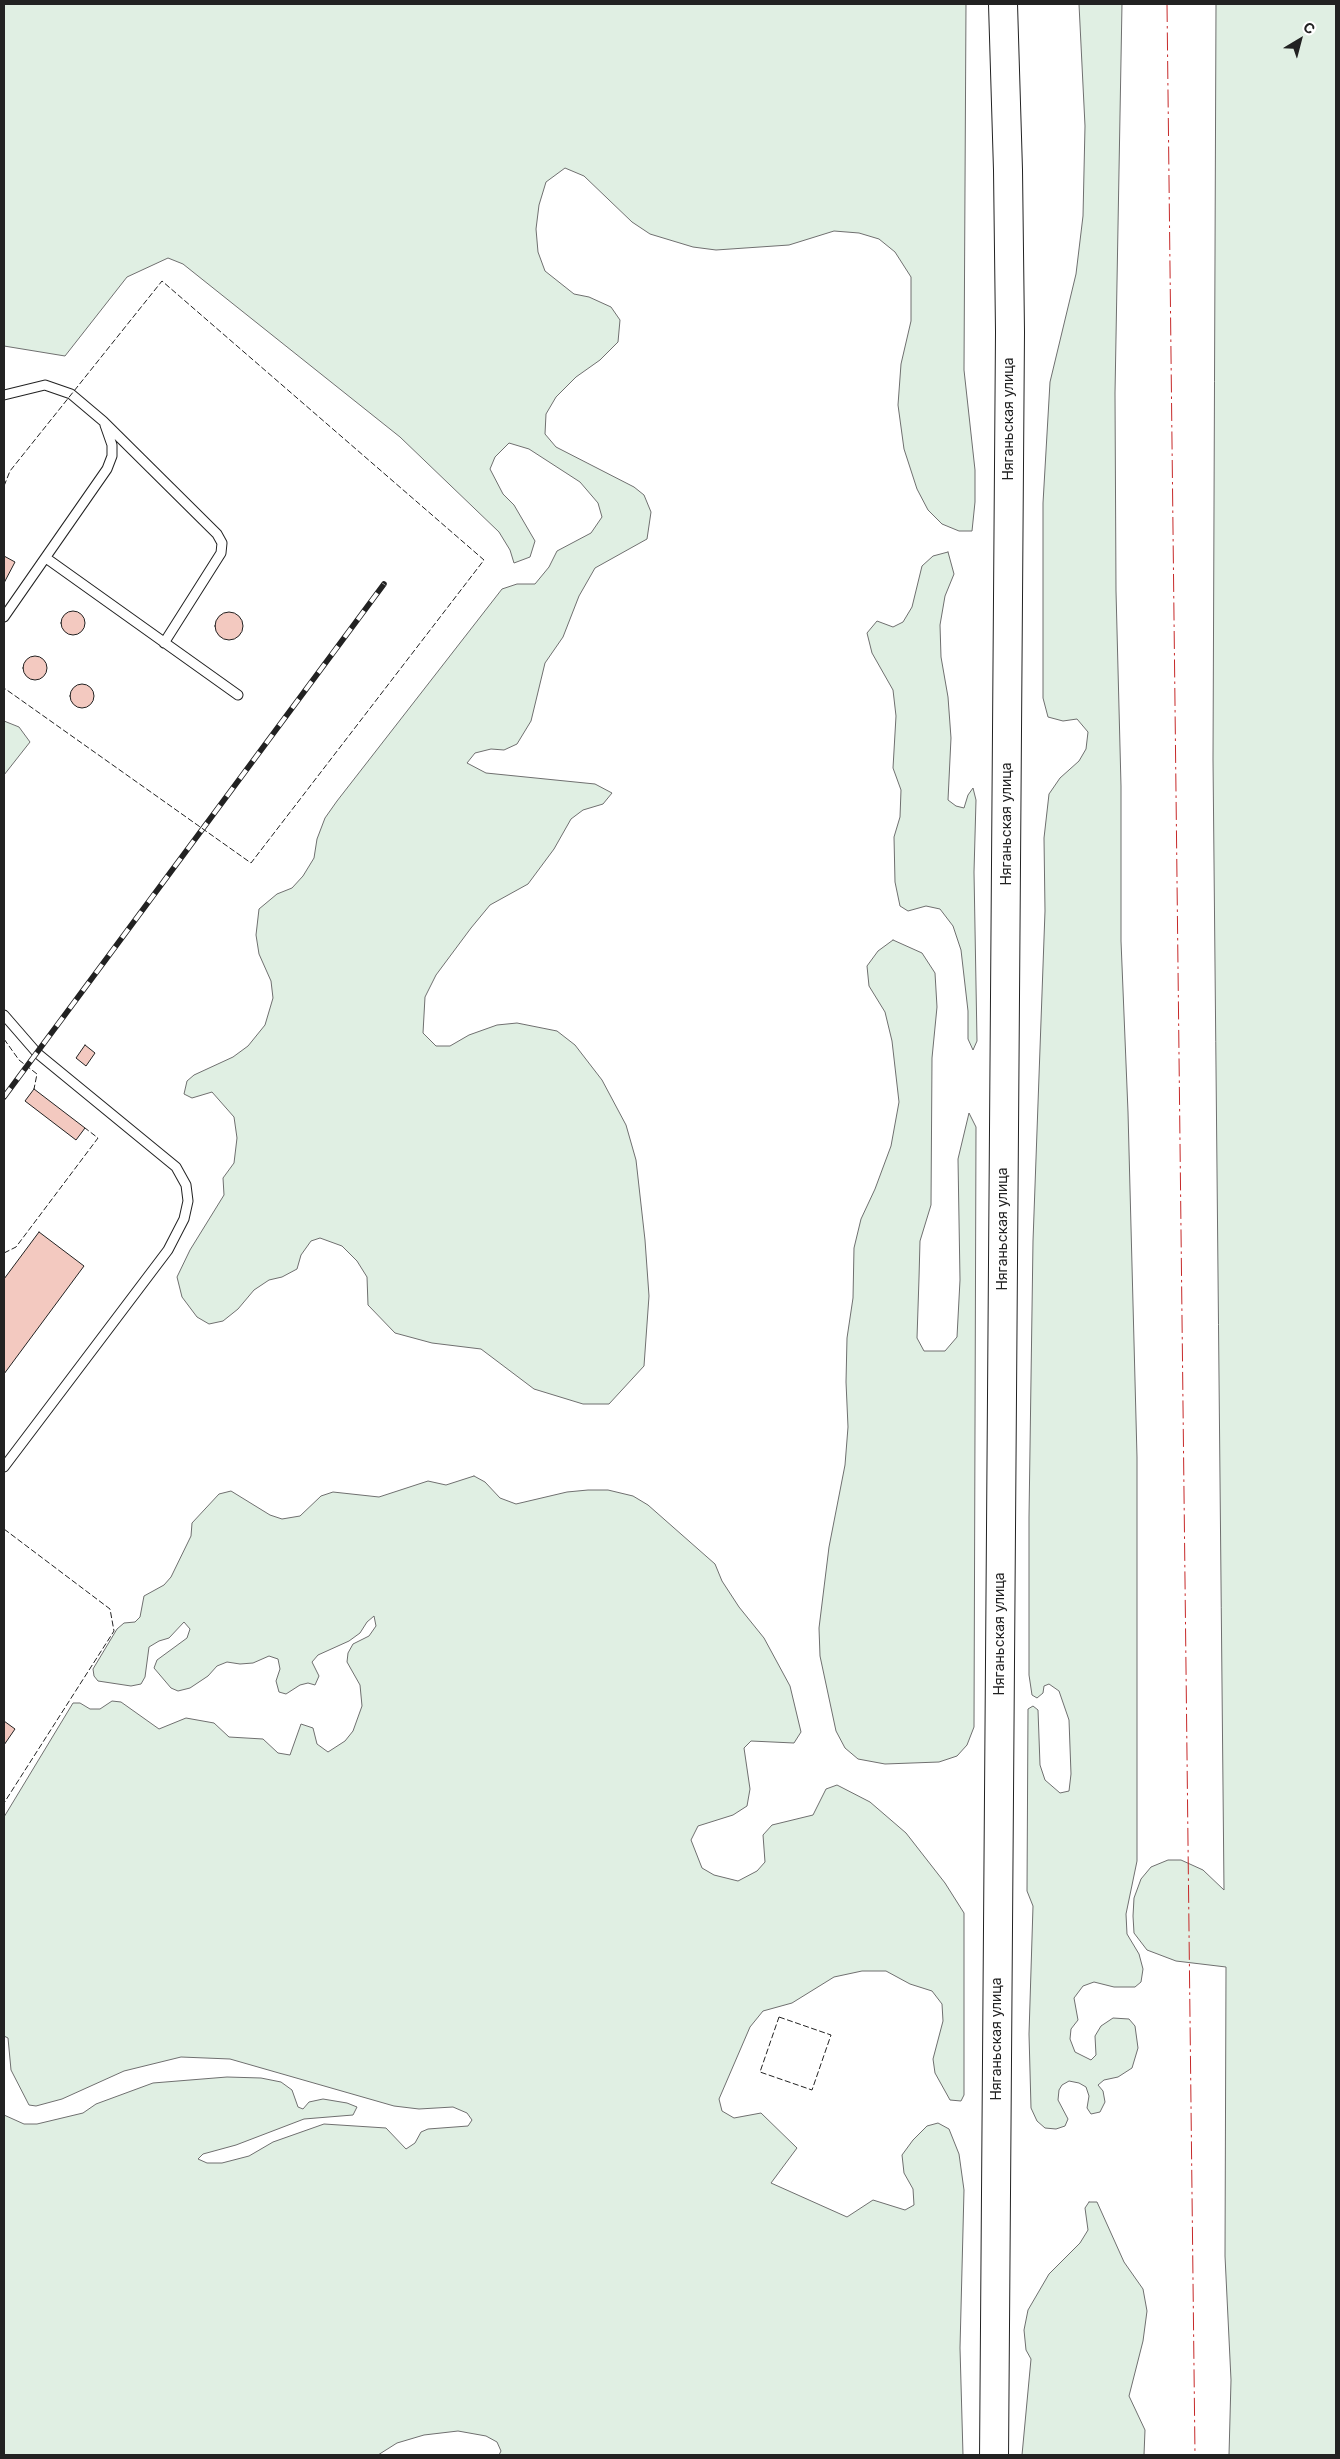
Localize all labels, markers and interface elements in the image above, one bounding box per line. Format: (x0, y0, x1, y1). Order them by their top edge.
north arrow (1275, 15, 1325, 65)
text: С (1300, 18, 1319, 38)
street label: Няганьская улица (1001, 357, 1017, 481)
street label: Няганьская улица (999, 762, 1015, 886)
street label: Няганьская улица (995, 1167, 1011, 1291)
street label: Няганьская улица (992, 1572, 1008, 1696)
street label: Няганьская улица (989, 1977, 1005, 2101)

